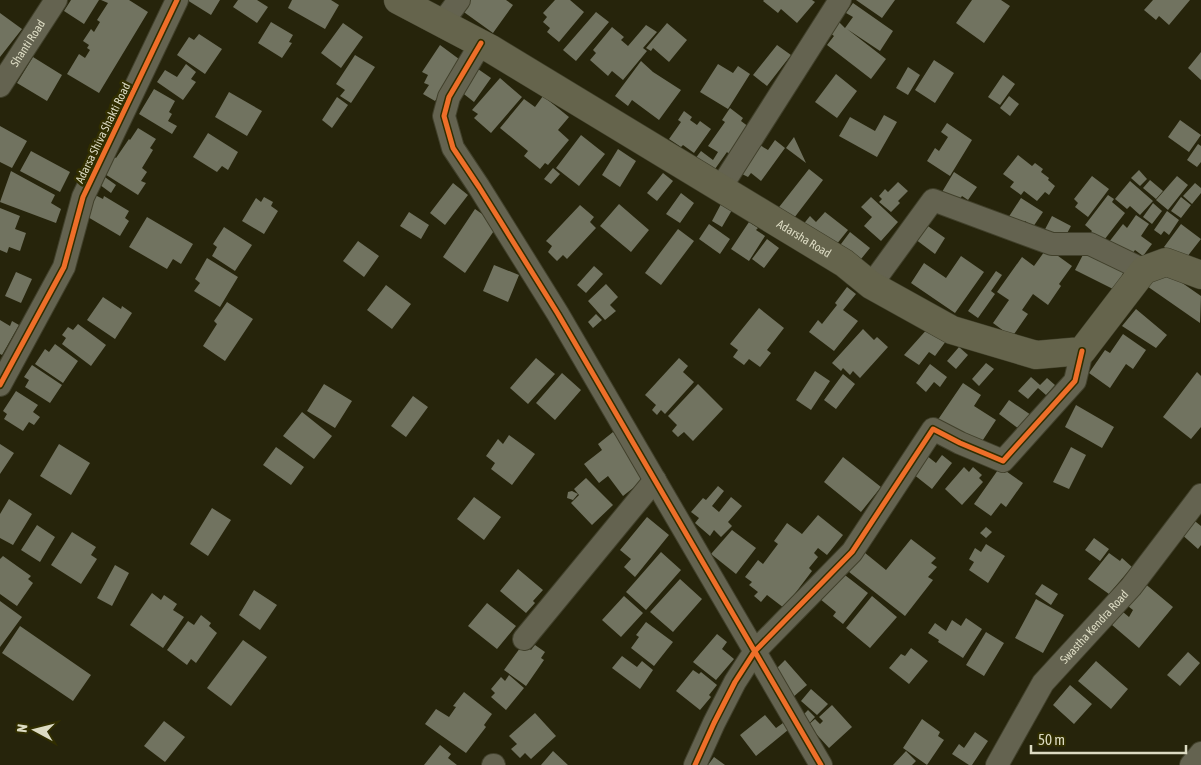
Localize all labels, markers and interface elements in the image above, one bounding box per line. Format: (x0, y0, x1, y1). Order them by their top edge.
street label: Shanti Road (7, 17, 48, 69)
street label: Adarsa Shiva Shakti Road (73, 80, 133, 186)
street label: Adarsha Road (774, 217, 834, 260)
street label: Swastha Kendra Road (1057, 587, 1131, 667)
north arrow (10, 705, 60, 755)
scale bar (1031, 722, 1186, 754)
text: N (14, 723, 31, 733)
text: 50 m (1038, 731, 1065, 748)

